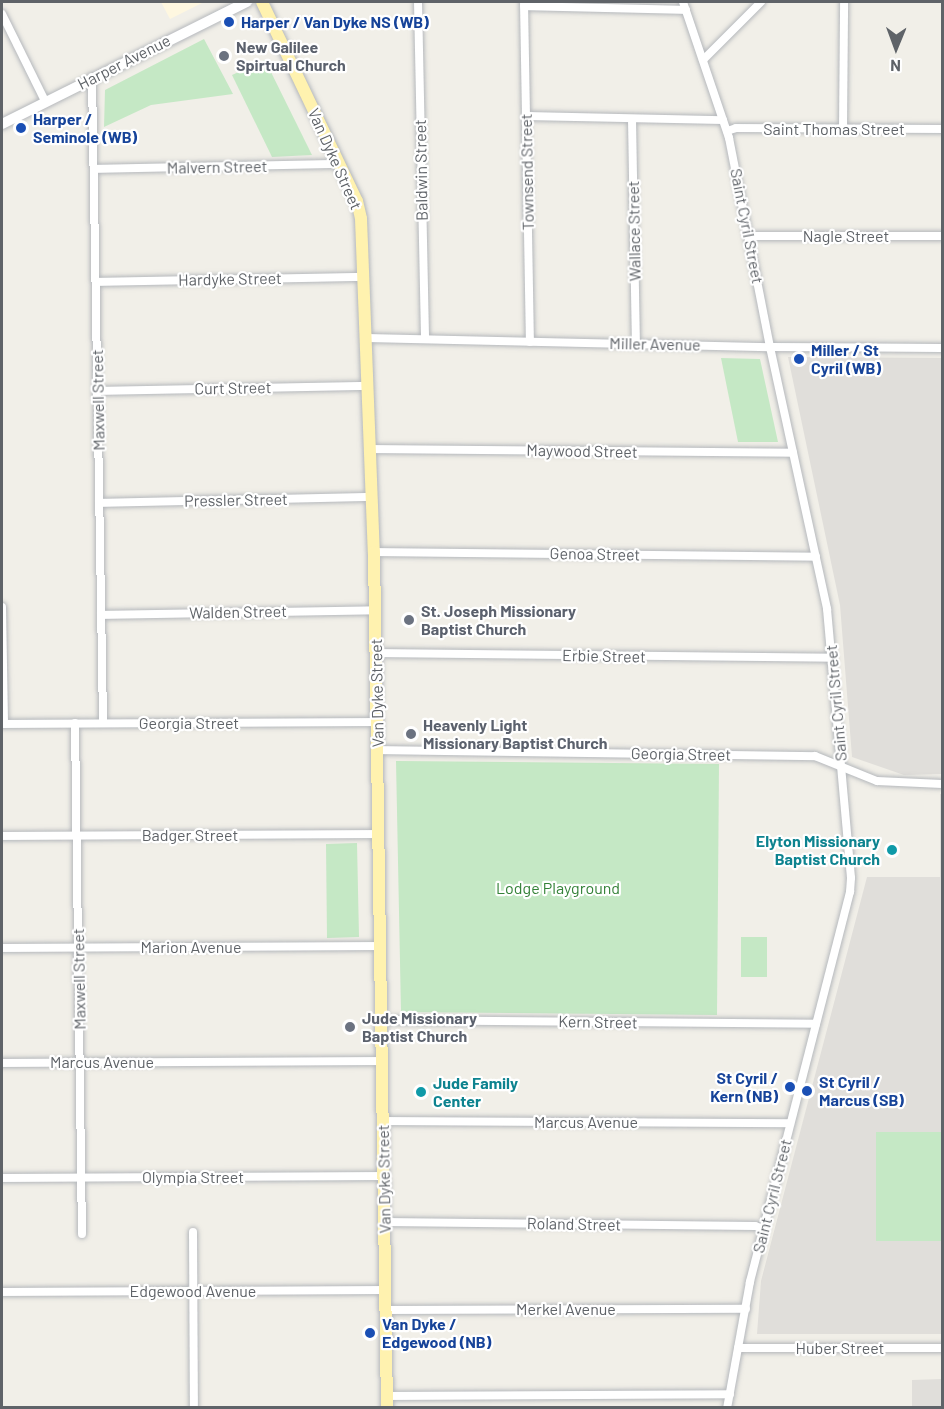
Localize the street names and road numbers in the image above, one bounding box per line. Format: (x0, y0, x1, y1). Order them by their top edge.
street label: Harper Avenue (74, 30, 174, 94)
street label: Van Dyke Street (304, 105, 366, 213)
street label: Townsend Street (516, 113, 538, 231)
street label: Baldwin Street (411, 119, 431, 221)
street label: Saint Thomas Street (763, 119, 905, 139)
street label: Malvern Street (167, 157, 267, 177)
street label: Saint Cyril Street (726, 167, 768, 285)
street label: Wallace Street (624, 181, 644, 281)
street label: Nagle Street (803, 226, 889, 246)
street label: Hardyke Street (178, 268, 282, 290)
street label: Miller Avenue (609, 334, 701, 354)
street label: Maxwell Street (88, 349, 108, 451)
street label: Curt Street (194, 378, 272, 398)
street label: Maywood Street (526, 440, 638, 462)
street label: Pressler Street (184, 489, 288, 511)
street label: Genoa Street (550, 544, 640, 564)
street label: Walden Street (189, 602, 287, 622)
street label: Van Dyke Street (366, 638, 388, 748)
street label: Saint Cyril Street (821, 644, 851, 762)
street label: Erbie Street (562, 646, 646, 666)
street label: Georgia Street (139, 713, 239, 733)
street label: Georgia Street (631, 744, 731, 764)
street label: Badger Street (142, 825, 238, 845)
street label: Maxwell Street (69, 928, 89, 1030)
street label: Marion Avenue (141, 937, 241, 957)
street label: Kern Street (558, 1012, 638, 1032)
street label: Marcus Avenue (50, 1052, 154, 1072)
street label: Marcus Avenue (534, 1112, 638, 1132)
street label: Van Dyke Street (373, 1124, 395, 1234)
street label: Saint Cyril Street (749, 1137, 795, 1255)
street label: Olympia Street (142, 1167, 244, 1187)
street label: Roland Street (527, 1214, 621, 1234)
street label: Edgewood Avenue (130, 1281, 256, 1301)
street label: Merkel Avenue (516, 1299, 616, 1319)
street label: Huber Street (796, 1338, 884, 1358)

